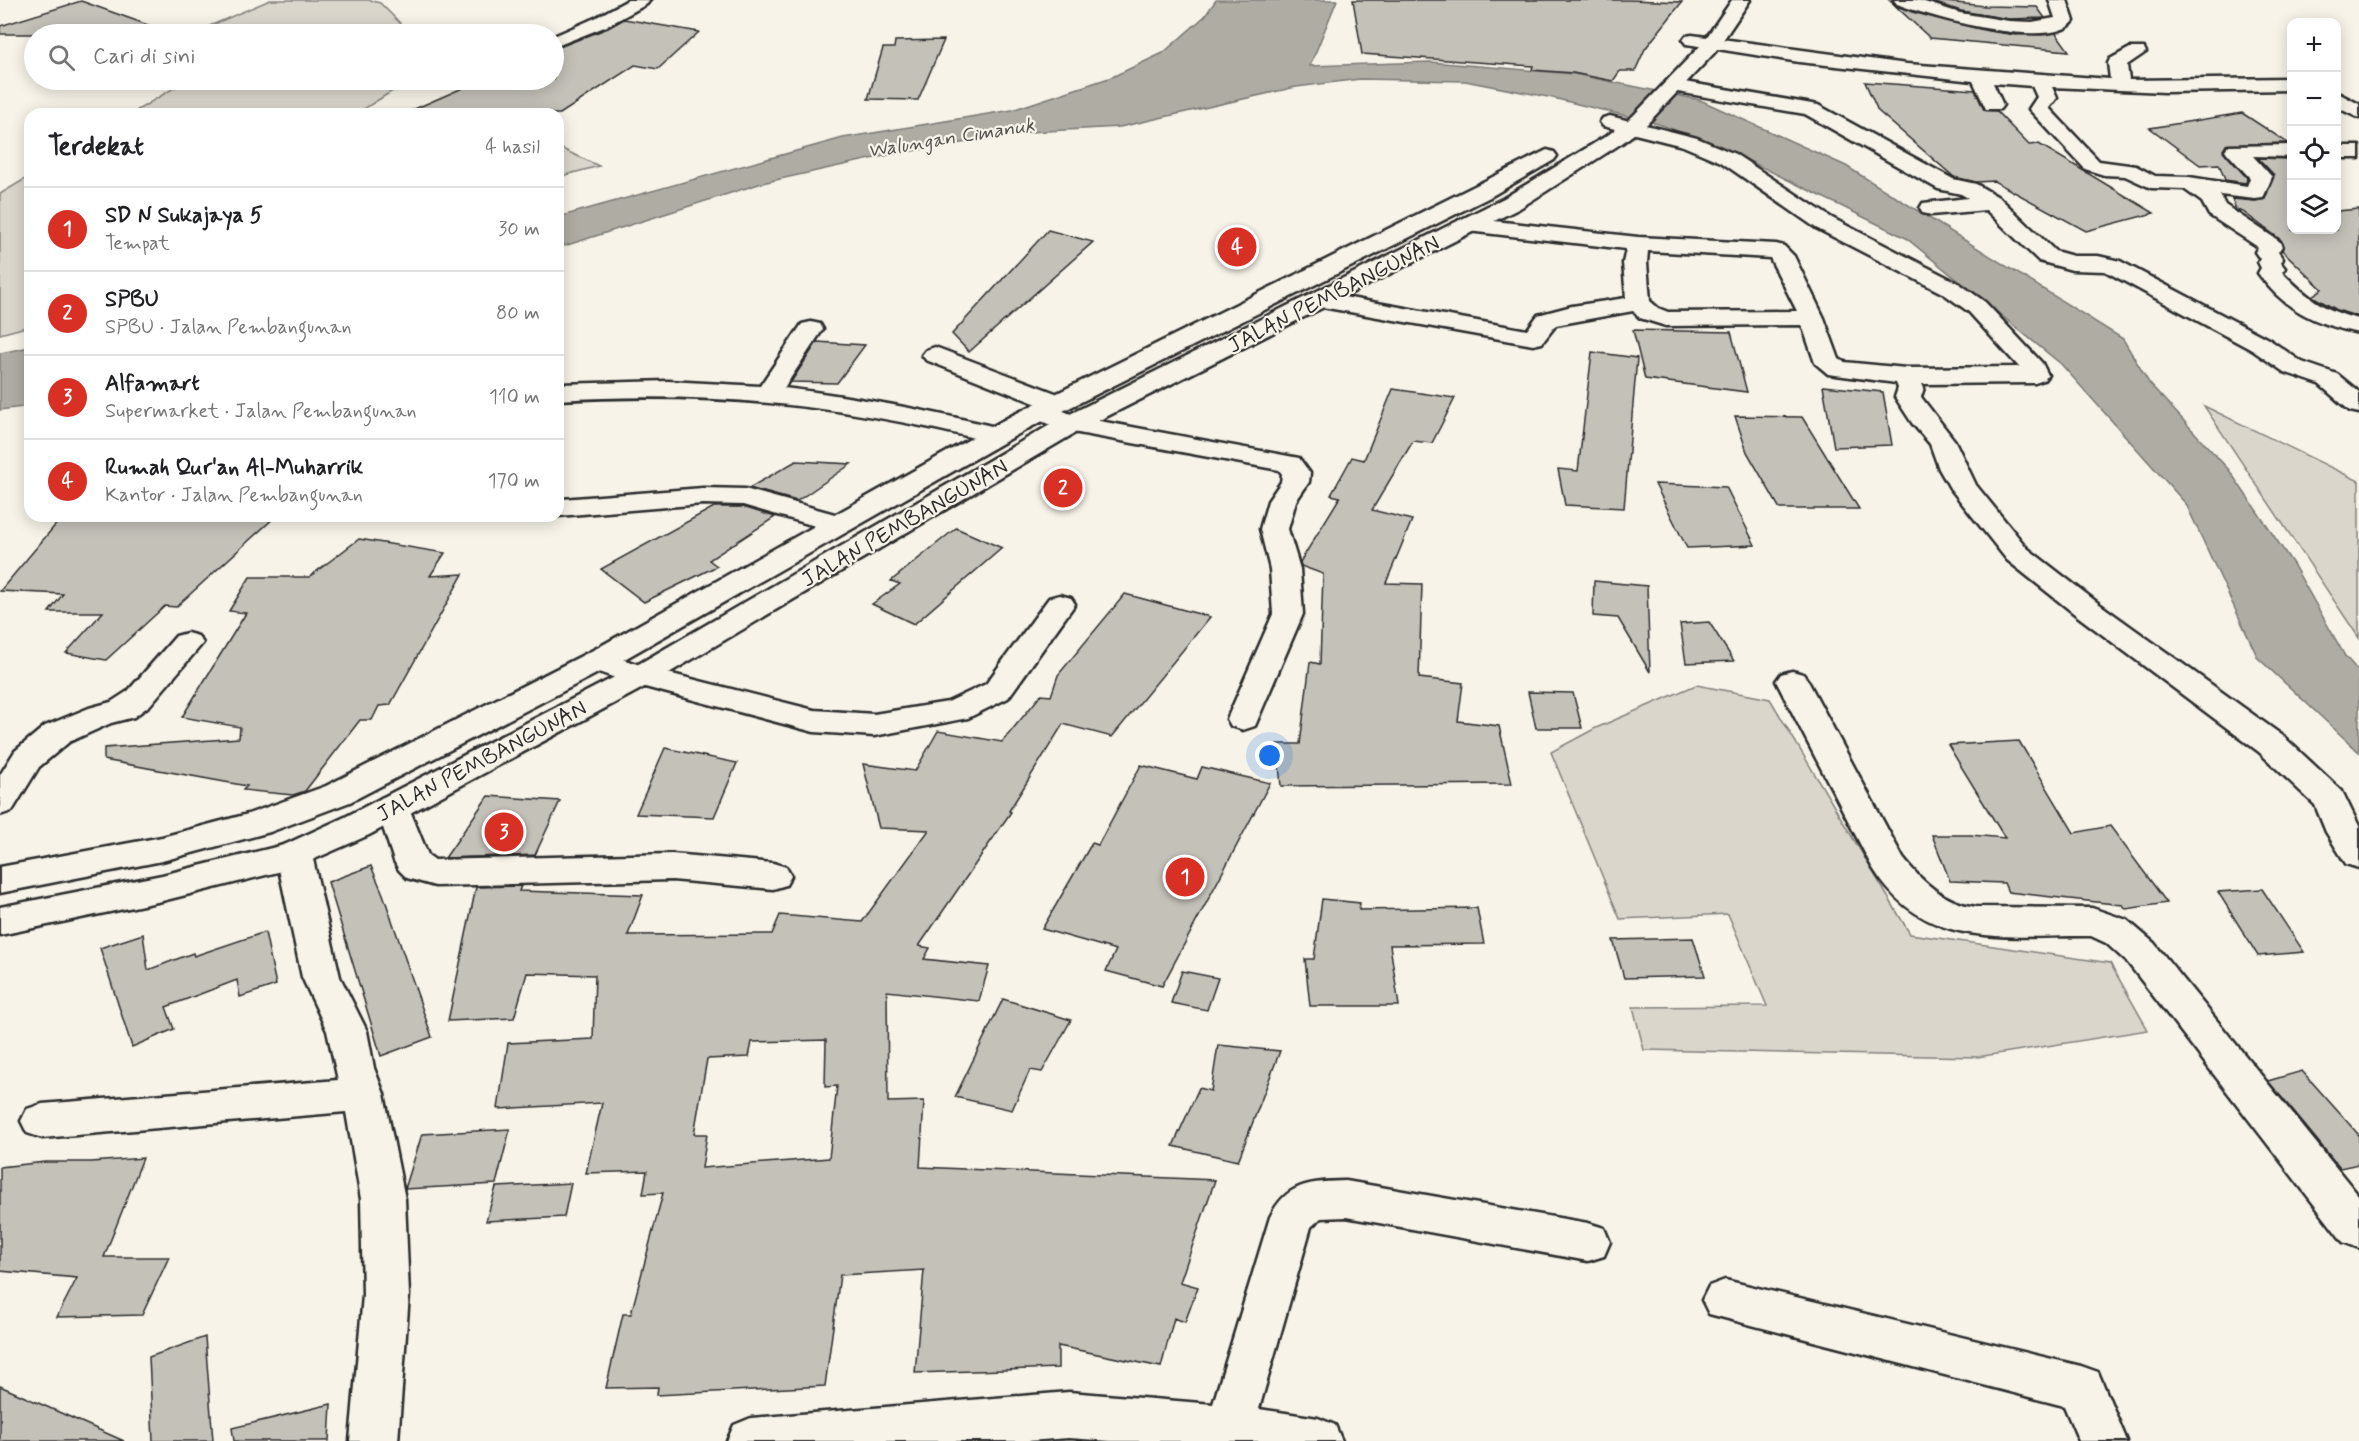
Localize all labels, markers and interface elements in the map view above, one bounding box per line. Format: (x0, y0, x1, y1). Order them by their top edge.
map controls (2287, 18, 2341, 234)
button: + (2287, 18, 2341, 72)
search box (24, 24, 564, 90)
icon: search (45, 41, 78, 74)
text: Cari di sini (93, 43, 195, 71)
button: − (2287, 72, 2341, 126)
water label: Walungan Cimanuk (866, 112, 1037, 165)
button: locate (2287, 126, 2341, 180)
text: Terdekat (48, 130, 144, 164)
text: 4 hasil (485, 134, 540, 161)
button: layers (2287, 180, 2341, 234)
text: SD N Sukajaya 5 (105, 202, 263, 230)
text: 1 (63, 216, 72, 243)
text: 30 m (498, 216, 540, 243)
pin: 4 (1218, 224, 1256, 270)
street label: JALAN PEMBANGUNAN (1223, 229, 1444, 360)
text: Tempat (105, 230, 170, 257)
text: SPBU (105, 286, 159, 314)
text: 2 (63, 300, 72, 327)
text: 80 m (496, 300, 540, 327)
text: SPBU · Jalan Pembangunan (105, 314, 352, 341)
text: Alfamart (105, 370, 200, 398)
text: 3 (63, 384, 72, 411)
text: 110 m (489, 384, 540, 411)
text: Supermarket · Jalan Pembangunan (105, 398, 417, 425)
street label: JALAN PEMBANGUNAN (797, 453, 1013, 594)
text: Rumah Qur'an Al-Muharrik (105, 454, 363, 482)
pin: 2 (1044, 466, 1082, 510)
text: 4 (62, 468, 73, 495)
text: 170 m (488, 468, 540, 495)
text: Kantor · Jalan Pembangunan (105, 482, 363, 509)
street label: JALAN PEMBANGUNAN (372, 695, 592, 829)
your location (1255, 741, 1284, 770)
pin: 3 (484, 810, 524, 854)
pin: 1 (1166, 854, 1204, 900)

